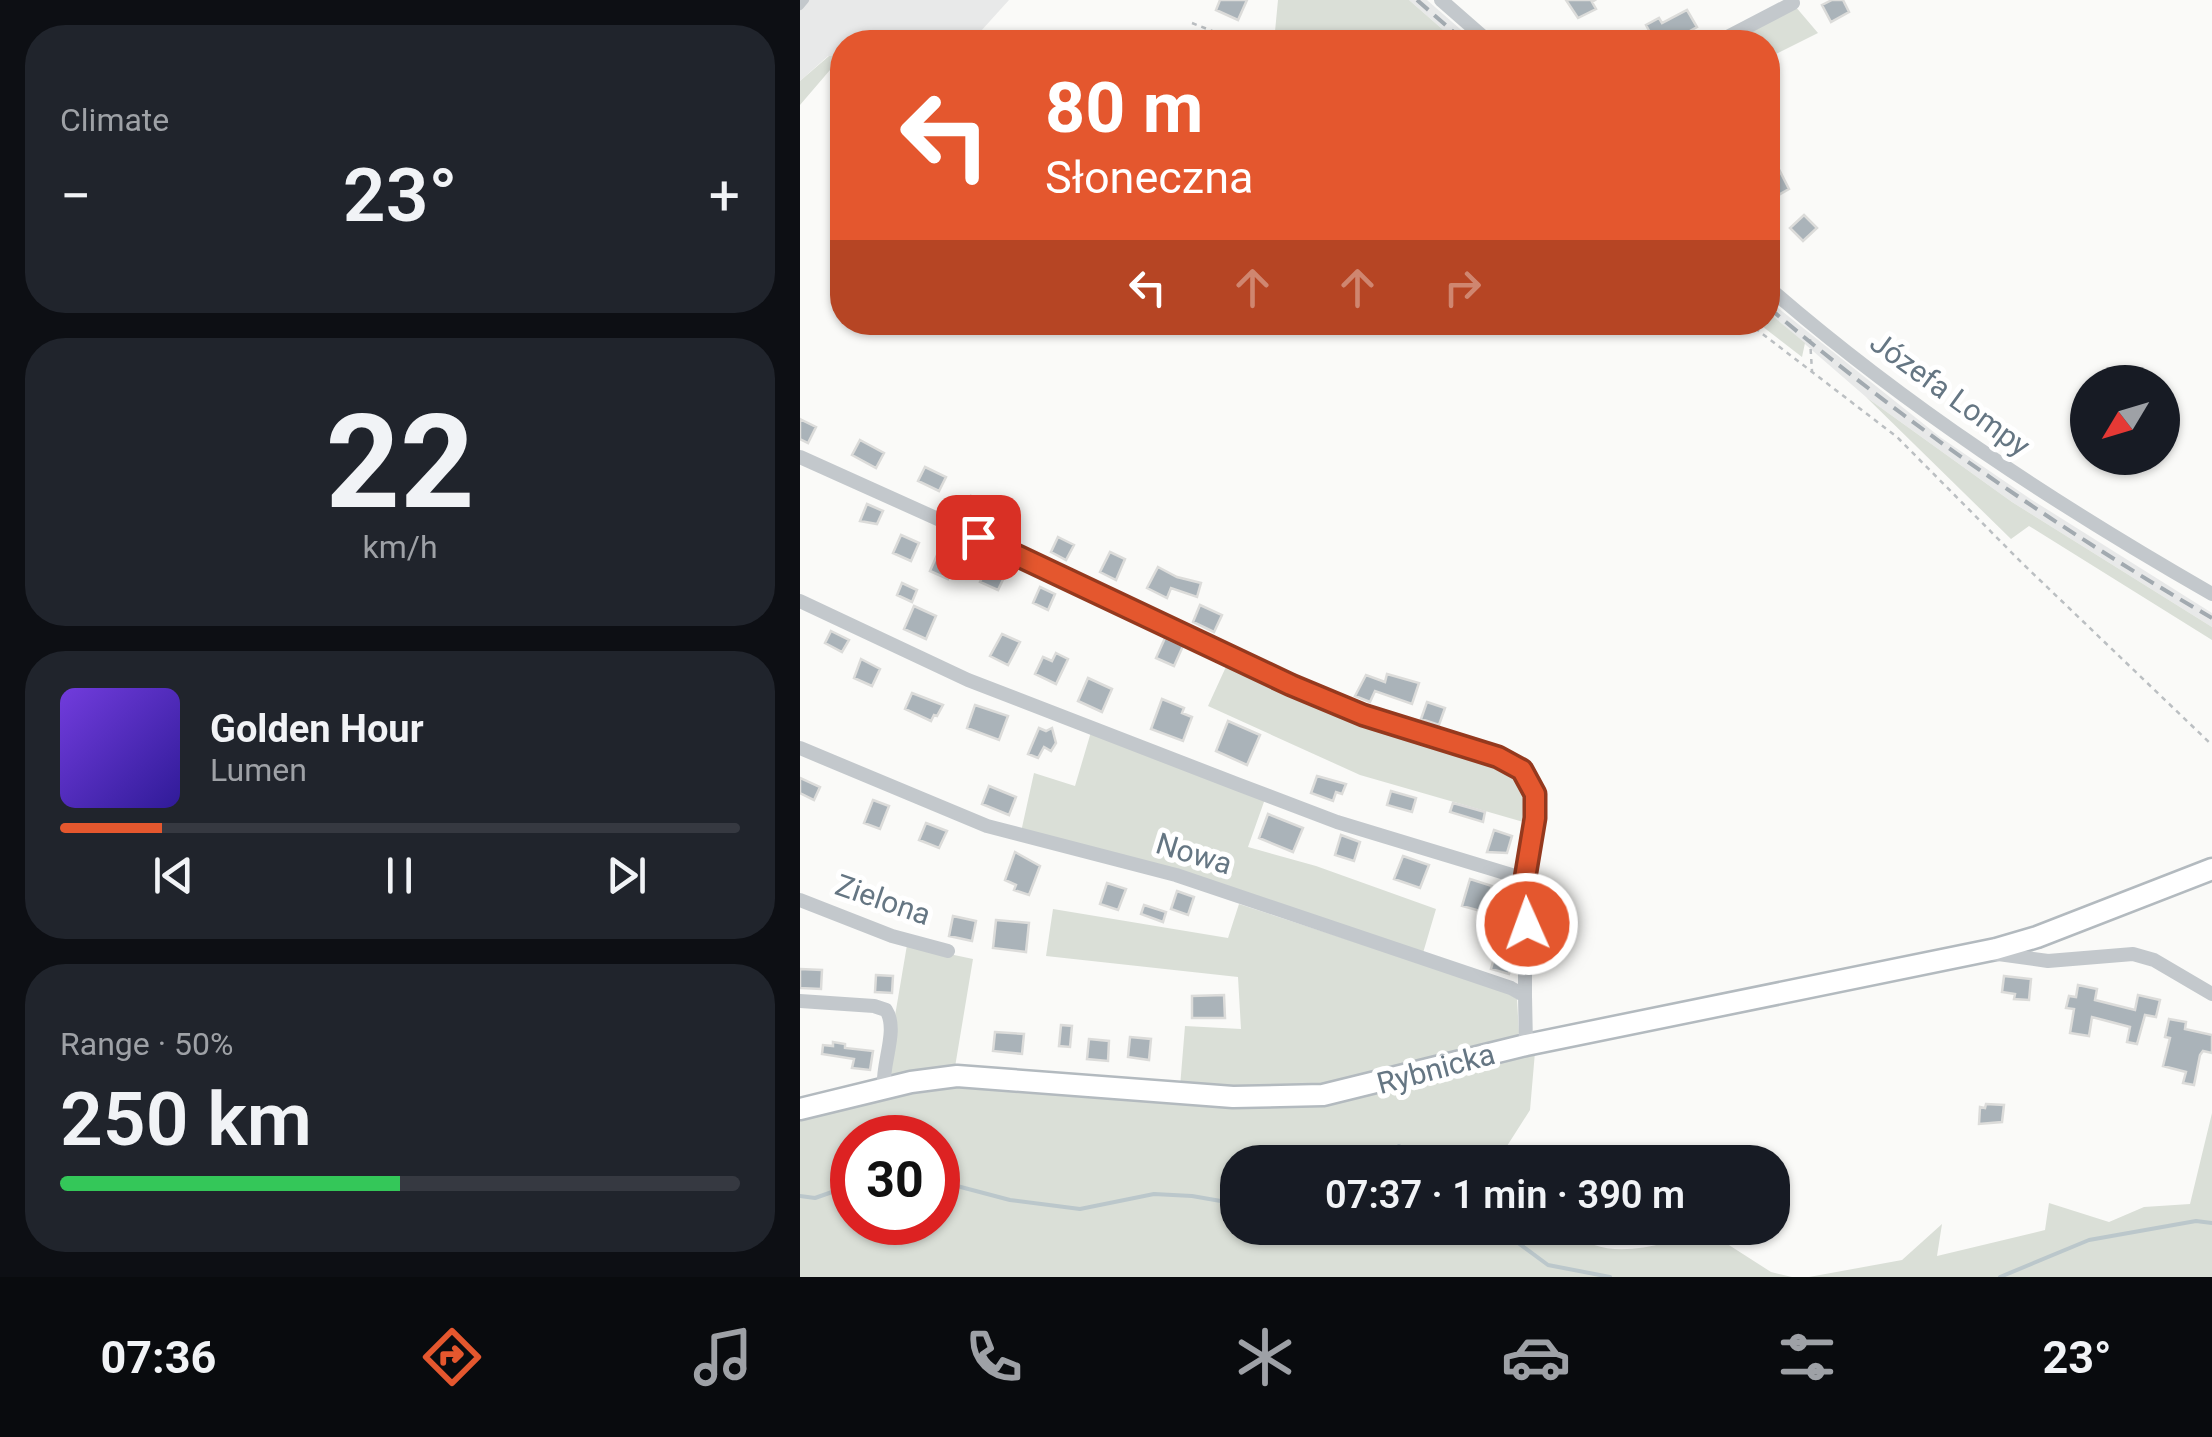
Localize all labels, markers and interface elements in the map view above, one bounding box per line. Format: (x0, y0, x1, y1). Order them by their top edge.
text: 80 m (1045, 67, 1203, 149)
icon: left (880, 70, 1010, 200)
text: Climate (60, 101, 169, 139)
text: 23° (343, 151, 457, 239)
text: Słoneczna (1045, 151, 1253, 204)
text: − (60, 164, 91, 228)
text: + (709, 164, 740, 228)
icon: left (1120, 260, 1175, 315)
icon: ahead (1225, 260, 1280, 315)
icon: ahead (1330, 260, 1385, 315)
icon: right (1435, 260, 1490, 315)
street label: Józefa Lompy (1864, 324, 2037, 463)
north arrow (2070, 365, 2180, 475)
map controls (2070, 365, 2180, 475)
text: 22 (325, 386, 475, 539)
pin (936, 495, 1021, 580)
icon: arrive (951, 510, 1006, 565)
text: km/h (362, 528, 438, 566)
text: Golden Hour (210, 707, 424, 751)
text: Lumen (210, 751, 307, 789)
street label: Nowa (1152, 825, 1236, 882)
icon: previous (146, 848, 201, 903)
icon: pause (372, 848, 427, 903)
icon: next (599, 848, 654, 903)
street label: Zielona (831, 867, 935, 932)
position arrow (1475, 872, 1579, 976)
text: Range · 50% (60, 1025, 233, 1063)
street label: Rybnicka (1373, 1036, 1499, 1101)
text: 250 km (60, 1075, 312, 1163)
speed limit sign: 30 (830, 1115, 960, 1245)
text: 07:37 · 1 min · 390 m (1325, 1173, 1685, 1217)
icon: directions (417, 1322, 487, 1392)
icon: music (688, 1322, 758, 1392)
icon: phone (959, 1322, 1029, 1392)
icon: climate (1230, 1322, 1300, 1392)
icon: car (1501, 1322, 1571, 1392)
icon: filters (1772, 1322, 1842, 1392)
text: 07:36 (100, 1331, 216, 1384)
text: 23° (2042, 1331, 2112, 1384)

